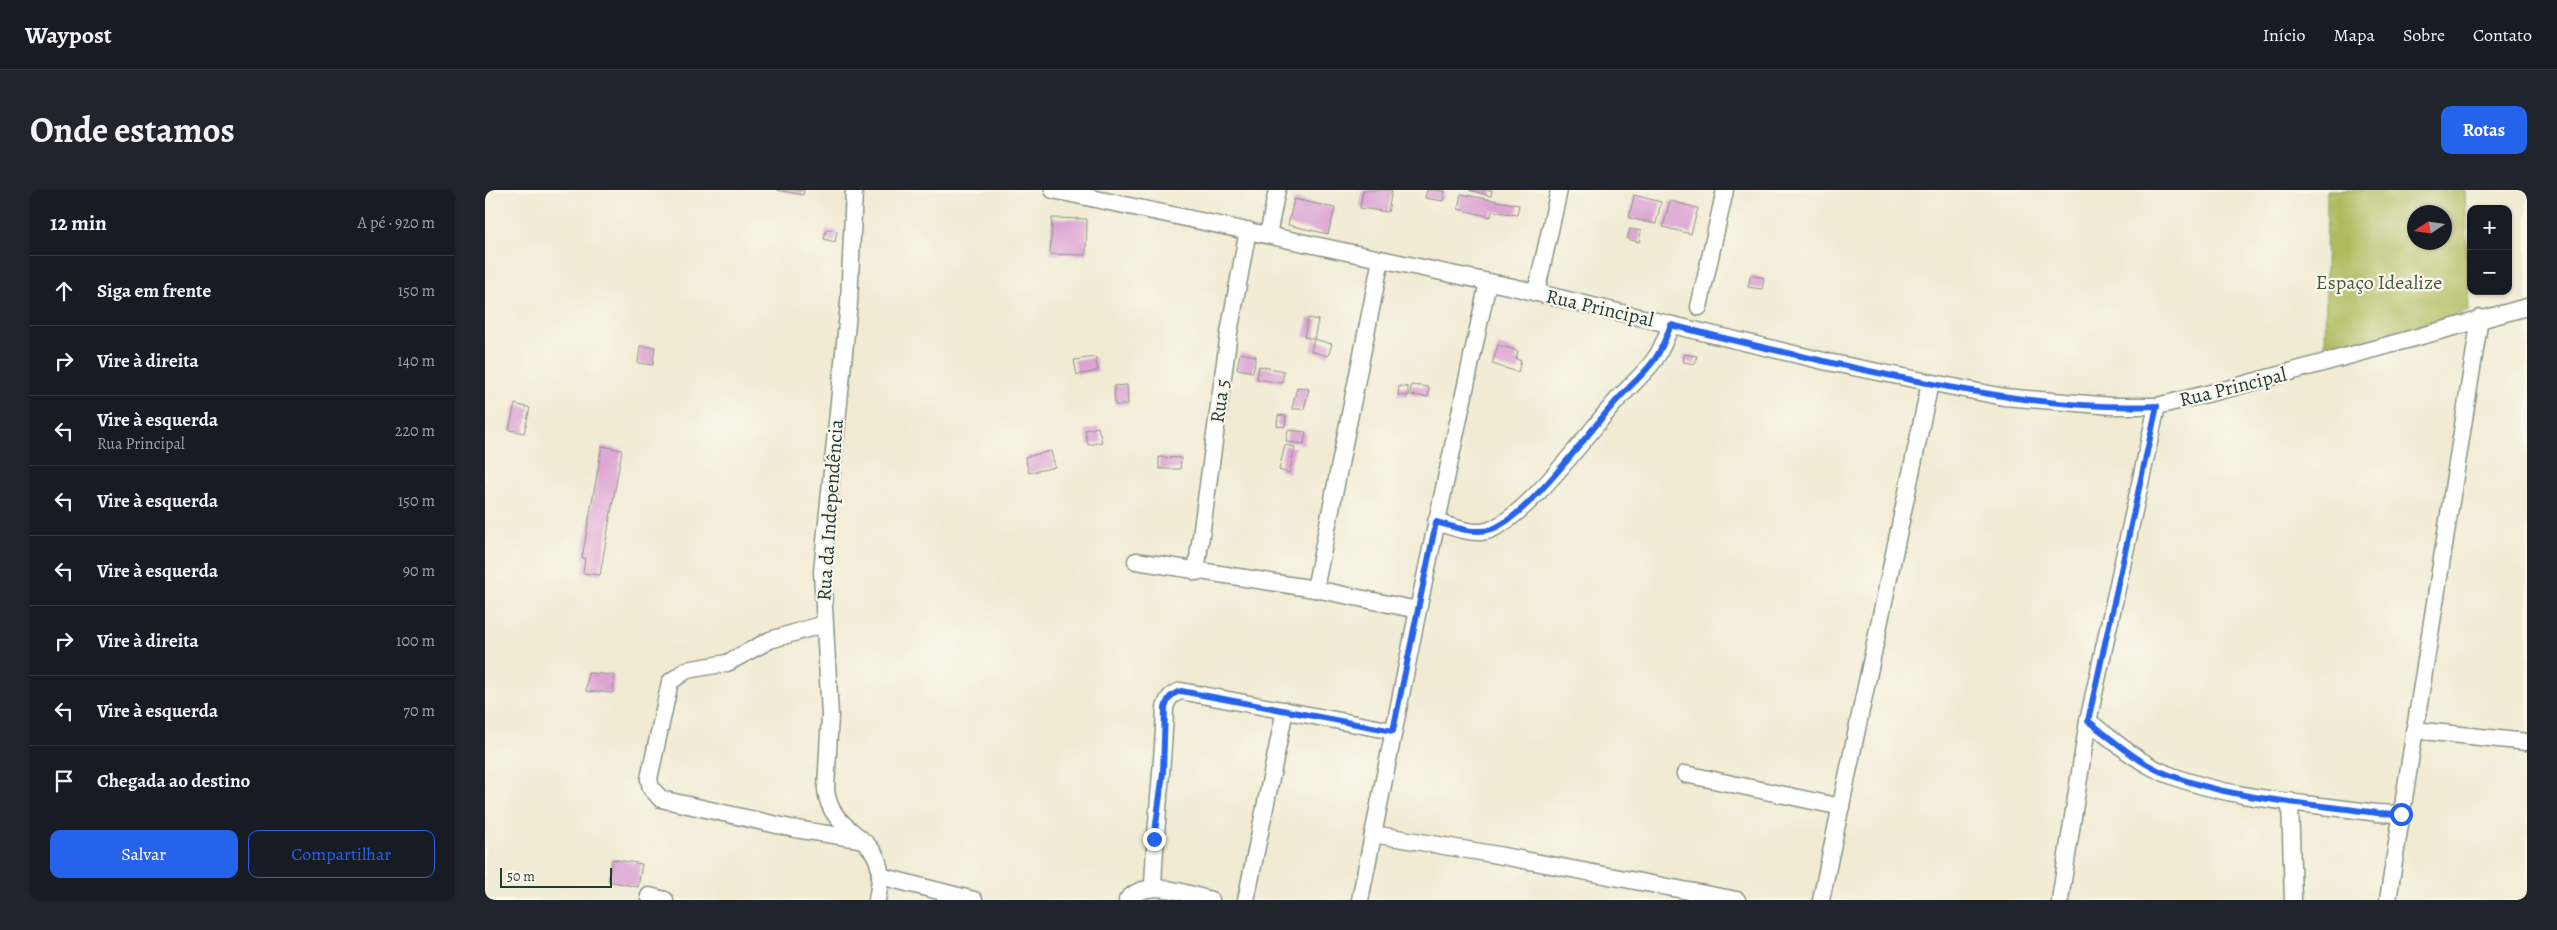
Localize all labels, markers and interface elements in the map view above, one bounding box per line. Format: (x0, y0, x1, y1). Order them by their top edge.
text: Waypost (25, 19, 112, 51)
text: Início (2263, 23, 2306, 47)
text: Mapa (2334, 23, 2375, 47)
text: Sobre (2403, 23, 2445, 47)
text: Contato (2473, 23, 2532, 47)
text: Onde estamos (30, 106, 235, 154)
button: Rotas (2441, 106, 2527, 154)
north arrow (2407, 205, 2452, 250)
map controls (2467, 205, 2512, 295)
button: + (2467, 205, 2512, 250)
text: 12 min (50, 209, 107, 237)
text: A pé · 920 m (357, 212, 435, 234)
button: − (2467, 250, 2512, 295)
park label: Espaço Idealize (2316, 269, 2442, 296)
icon: ahead (50, 277, 78, 305)
text: Siga em frente (97, 278, 211, 304)
text: 150 m (398, 280, 435, 302)
street label: Rua Principal (1544, 283, 1657, 334)
icon: right (50, 347, 78, 375)
text: Vire à direita (97, 348, 199, 374)
text: 140 m (397, 350, 435, 372)
street label: Rua Principal (2177, 361, 2290, 413)
street label: Rua 5 (1204, 377, 1236, 425)
text: Vire à esquerda (97, 407, 218, 433)
icon: left (50, 417, 78, 445)
street label: Rua da Independência (810, 418, 850, 602)
text: 220 m (395, 420, 435, 442)
text: Rua Principal (97, 433, 185, 455)
icon: left (50, 487, 78, 515)
text: Vire à esquerda (97, 488, 218, 514)
text: 150 m (398, 490, 435, 512)
icon: left (50, 557, 78, 585)
text: Vire à esquerda (97, 558, 218, 584)
text: 90 m (403, 560, 435, 582)
icon: right (50, 627, 78, 655)
text: Vire à direita (97, 628, 199, 654)
text: 100 m (396, 630, 435, 652)
icon: left (50, 697, 78, 725)
text: Vire à esquerda (97, 698, 218, 724)
text: 70 m (403, 700, 435, 722)
icon: arrive (50, 767, 78, 795)
text: Chegada ao destino (97, 768, 250, 794)
route start (2390, 803, 2413, 826)
route end (1143, 828, 1166, 851)
button: Salvar (50, 830, 238, 878)
button: Compartilhar (248, 830, 435, 878)
scale bar (500, 865, 613, 888)
text: 50 m (507, 867, 535, 886)

